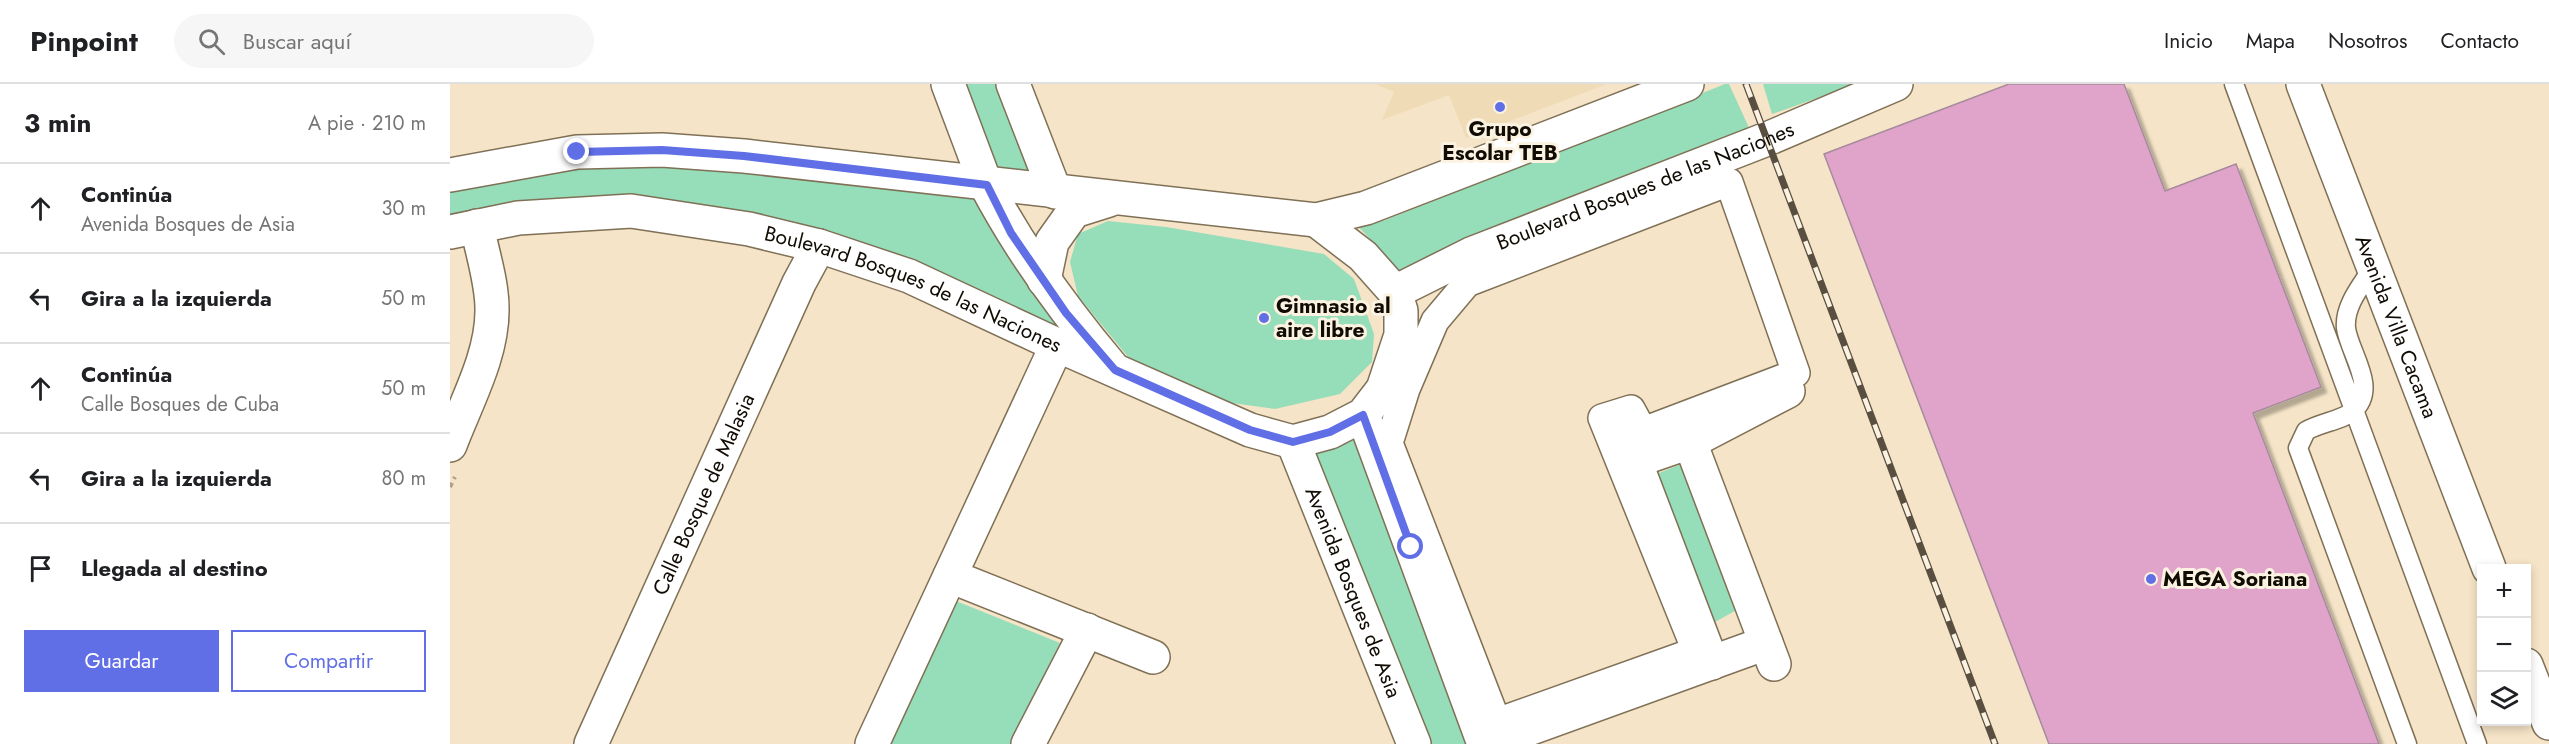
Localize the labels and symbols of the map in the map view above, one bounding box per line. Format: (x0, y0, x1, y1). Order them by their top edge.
marker: Grupo Escolar TEB (1493, 100, 1507, 114)
place label: Grupo Escolar TEB (1442, 114, 1558, 168)
street label: Boulevard Bosques de las Naciones (1492, 114, 1799, 258)
route end (563, 138, 589, 164)
street label: Boulevard Bosques de las Naciones (761, 218, 1066, 360)
street label: Avenida Villa Cacama (2347, 231, 2445, 423)
place label: Gimnasio al aire libre (1276, 291, 1391, 345)
marker: Gimnasio al aire libre (1257, 311, 1271, 325)
street label: Calle Bosque de Malasia (645, 389, 762, 600)
street label: Avenida Bosques de Asia (1298, 482, 1409, 702)
route start (1397, 533, 1423, 559)
place label: MEGA Soriana (2163, 564, 2307, 594)
marker: MEGA Soriana (2144, 572, 2158, 586)

